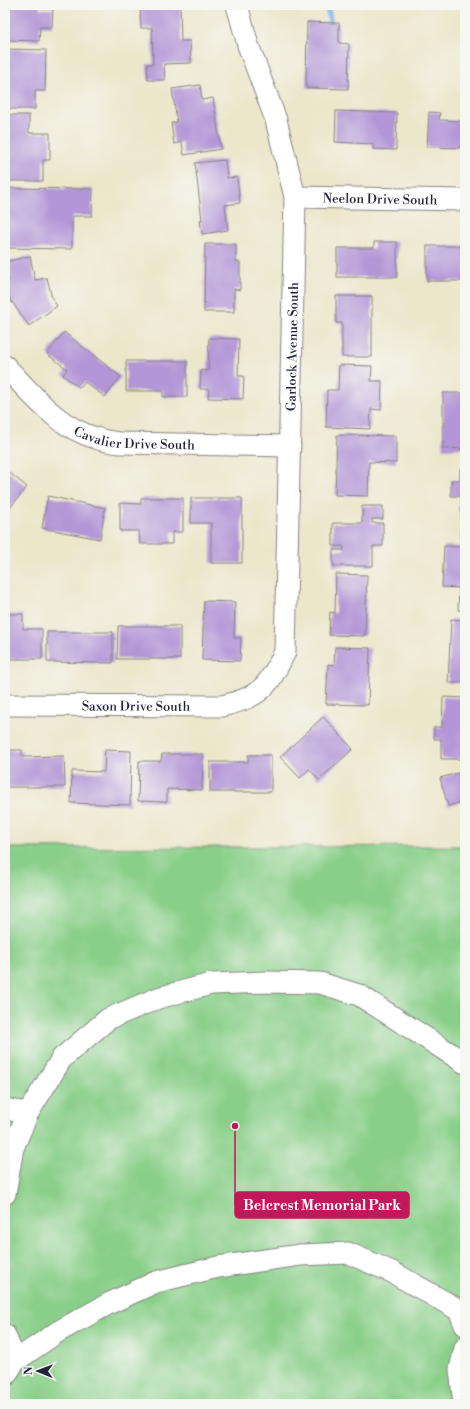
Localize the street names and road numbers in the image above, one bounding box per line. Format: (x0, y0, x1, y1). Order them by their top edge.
street label: Neelon Drive South (322, 190, 438, 209)
street label: Garlock Avenue South (283, 282, 302, 411)
street label: Cavalier Drive South (71, 423, 195, 453)
street label: Saxon Drive South (82, 698, 191, 715)

